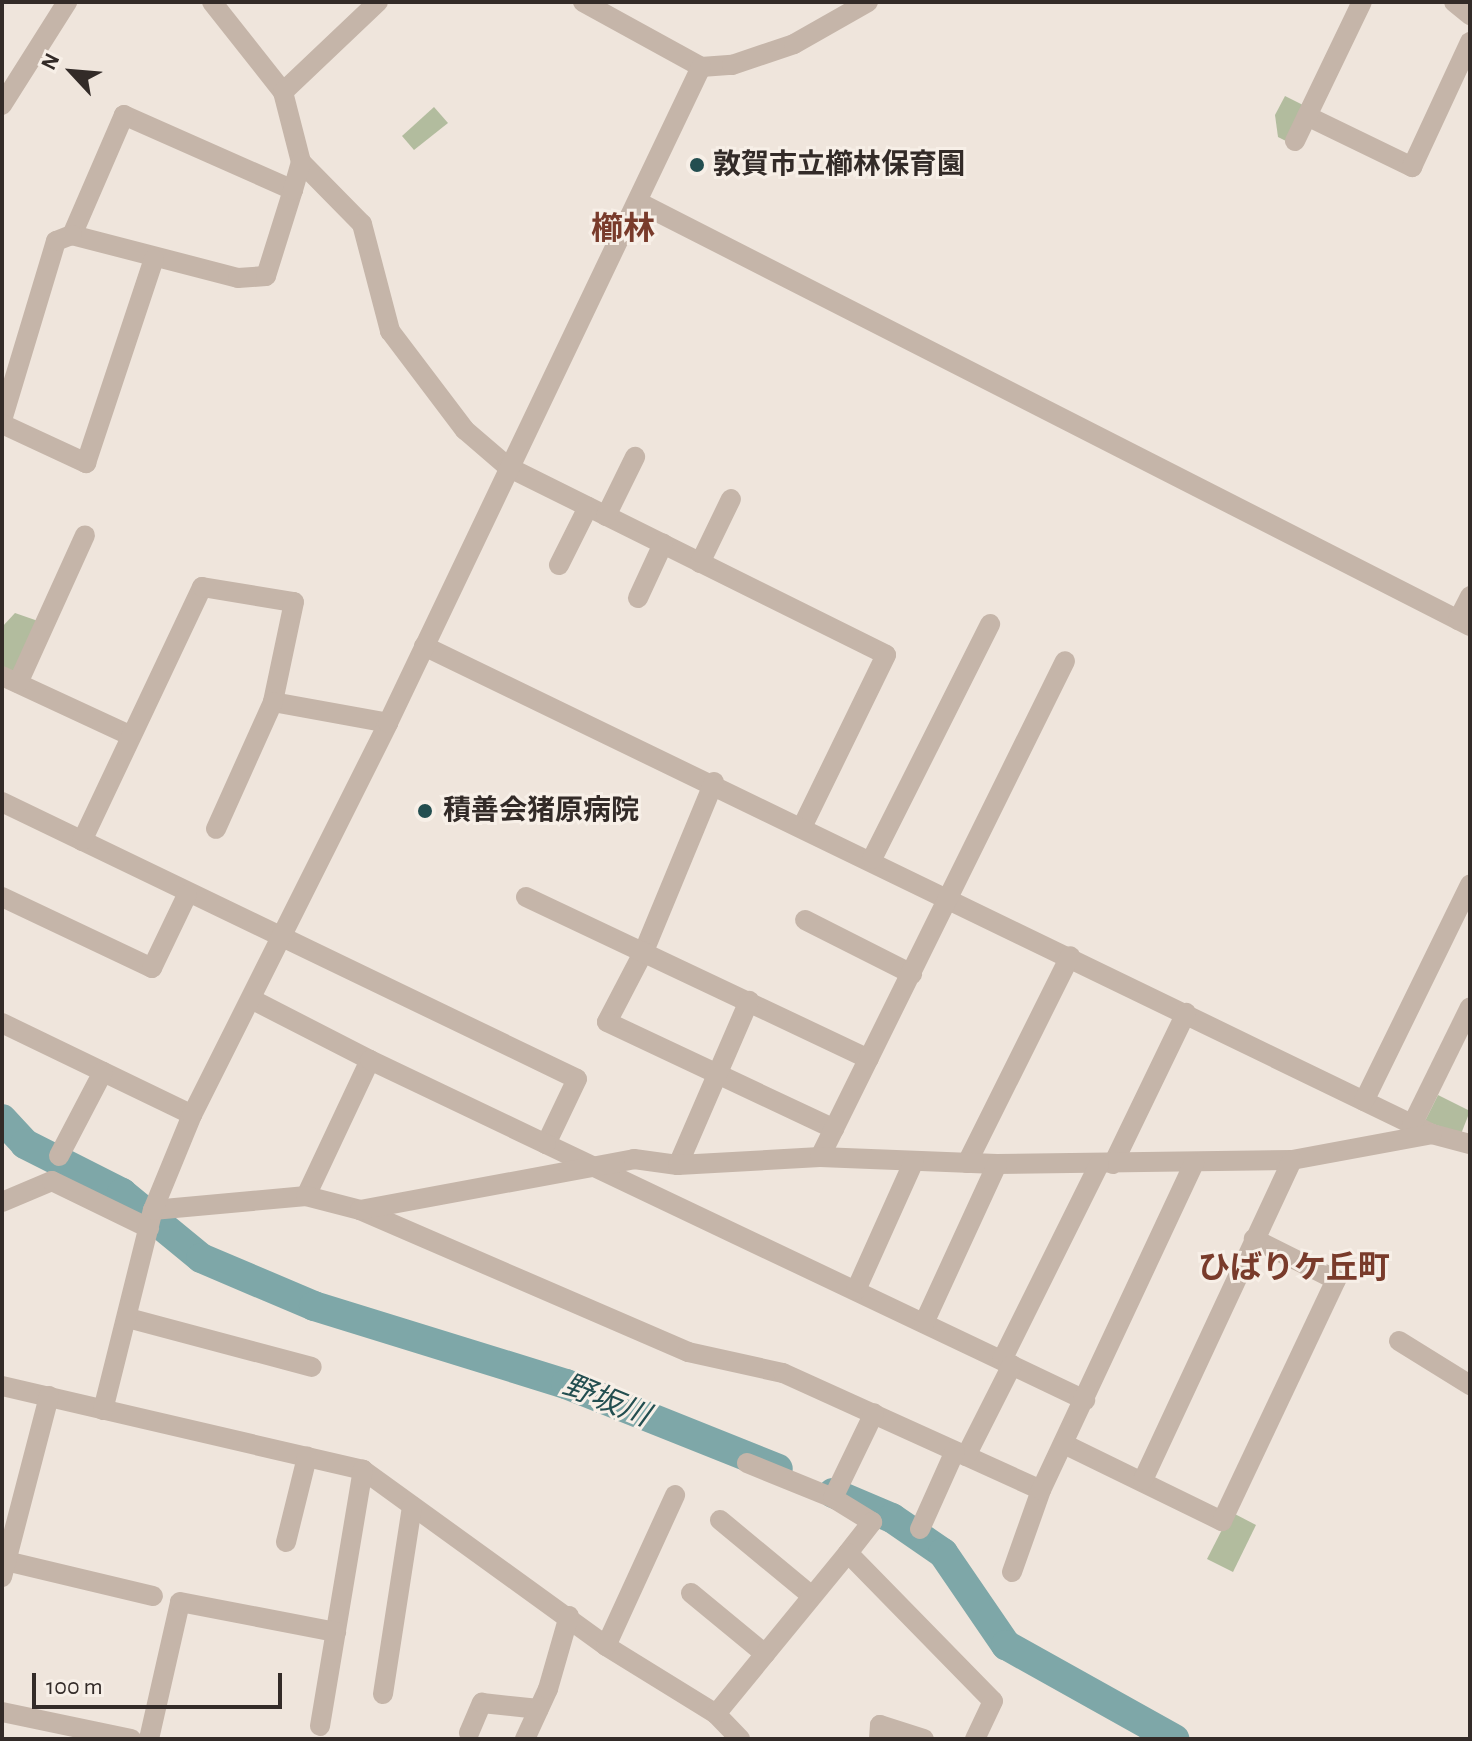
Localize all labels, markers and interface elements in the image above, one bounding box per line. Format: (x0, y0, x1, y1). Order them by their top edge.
north arrow (32, 32, 112, 112)
text: N (37, 50, 64, 73)
place label: 敦賀市立櫛林保育園 (713, 148, 965, 182)
marker: 敦賀市立櫛林保育園 (688, 156, 706, 174)
district label: 櫛林 (591, 210, 655, 248)
place label: 積善会猪原病院 (443, 794, 639, 828)
marker: 積善会猪原病院 (414, 800, 436, 822)
district label: ひばりケ丘町 (1198, 1249, 1390, 1287)
water label: 野坂川 (558, 1367, 654, 1435)
scale bar (36, 1657, 286, 1707)
text: 100 m (46, 1675, 103, 1699)

